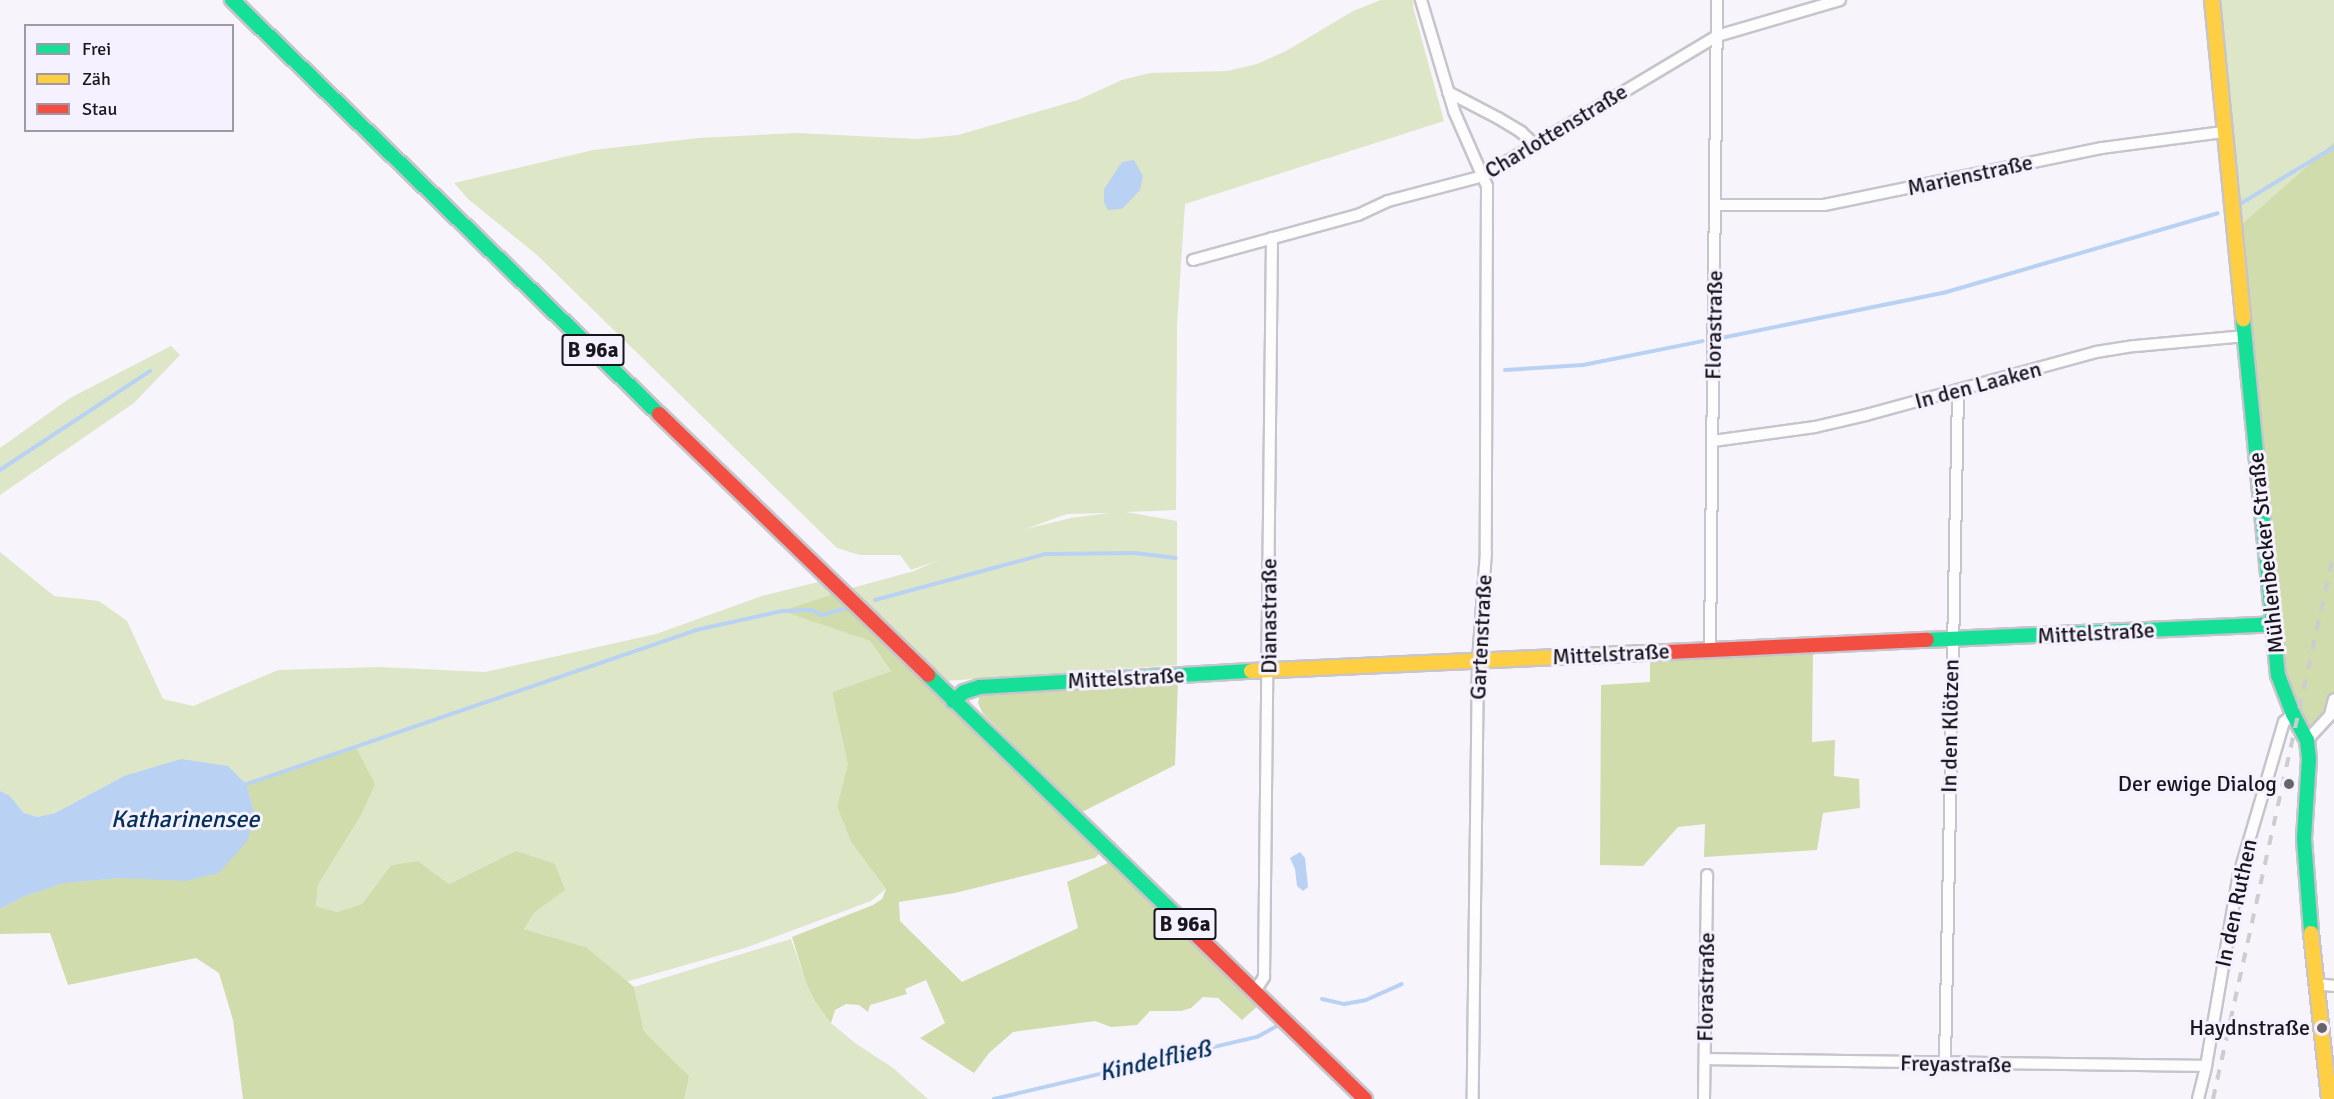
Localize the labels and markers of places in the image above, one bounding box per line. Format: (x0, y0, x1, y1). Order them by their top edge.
place label: Der ewige Dialog (2118, 771, 2277, 797)
marker: Der ewige Dialog (2282, 777, 2296, 791)
place label: Haydnstraße (2189, 1015, 2310, 1041)
marker: Haydnstraße (2315, 1021, 2329, 1035)

